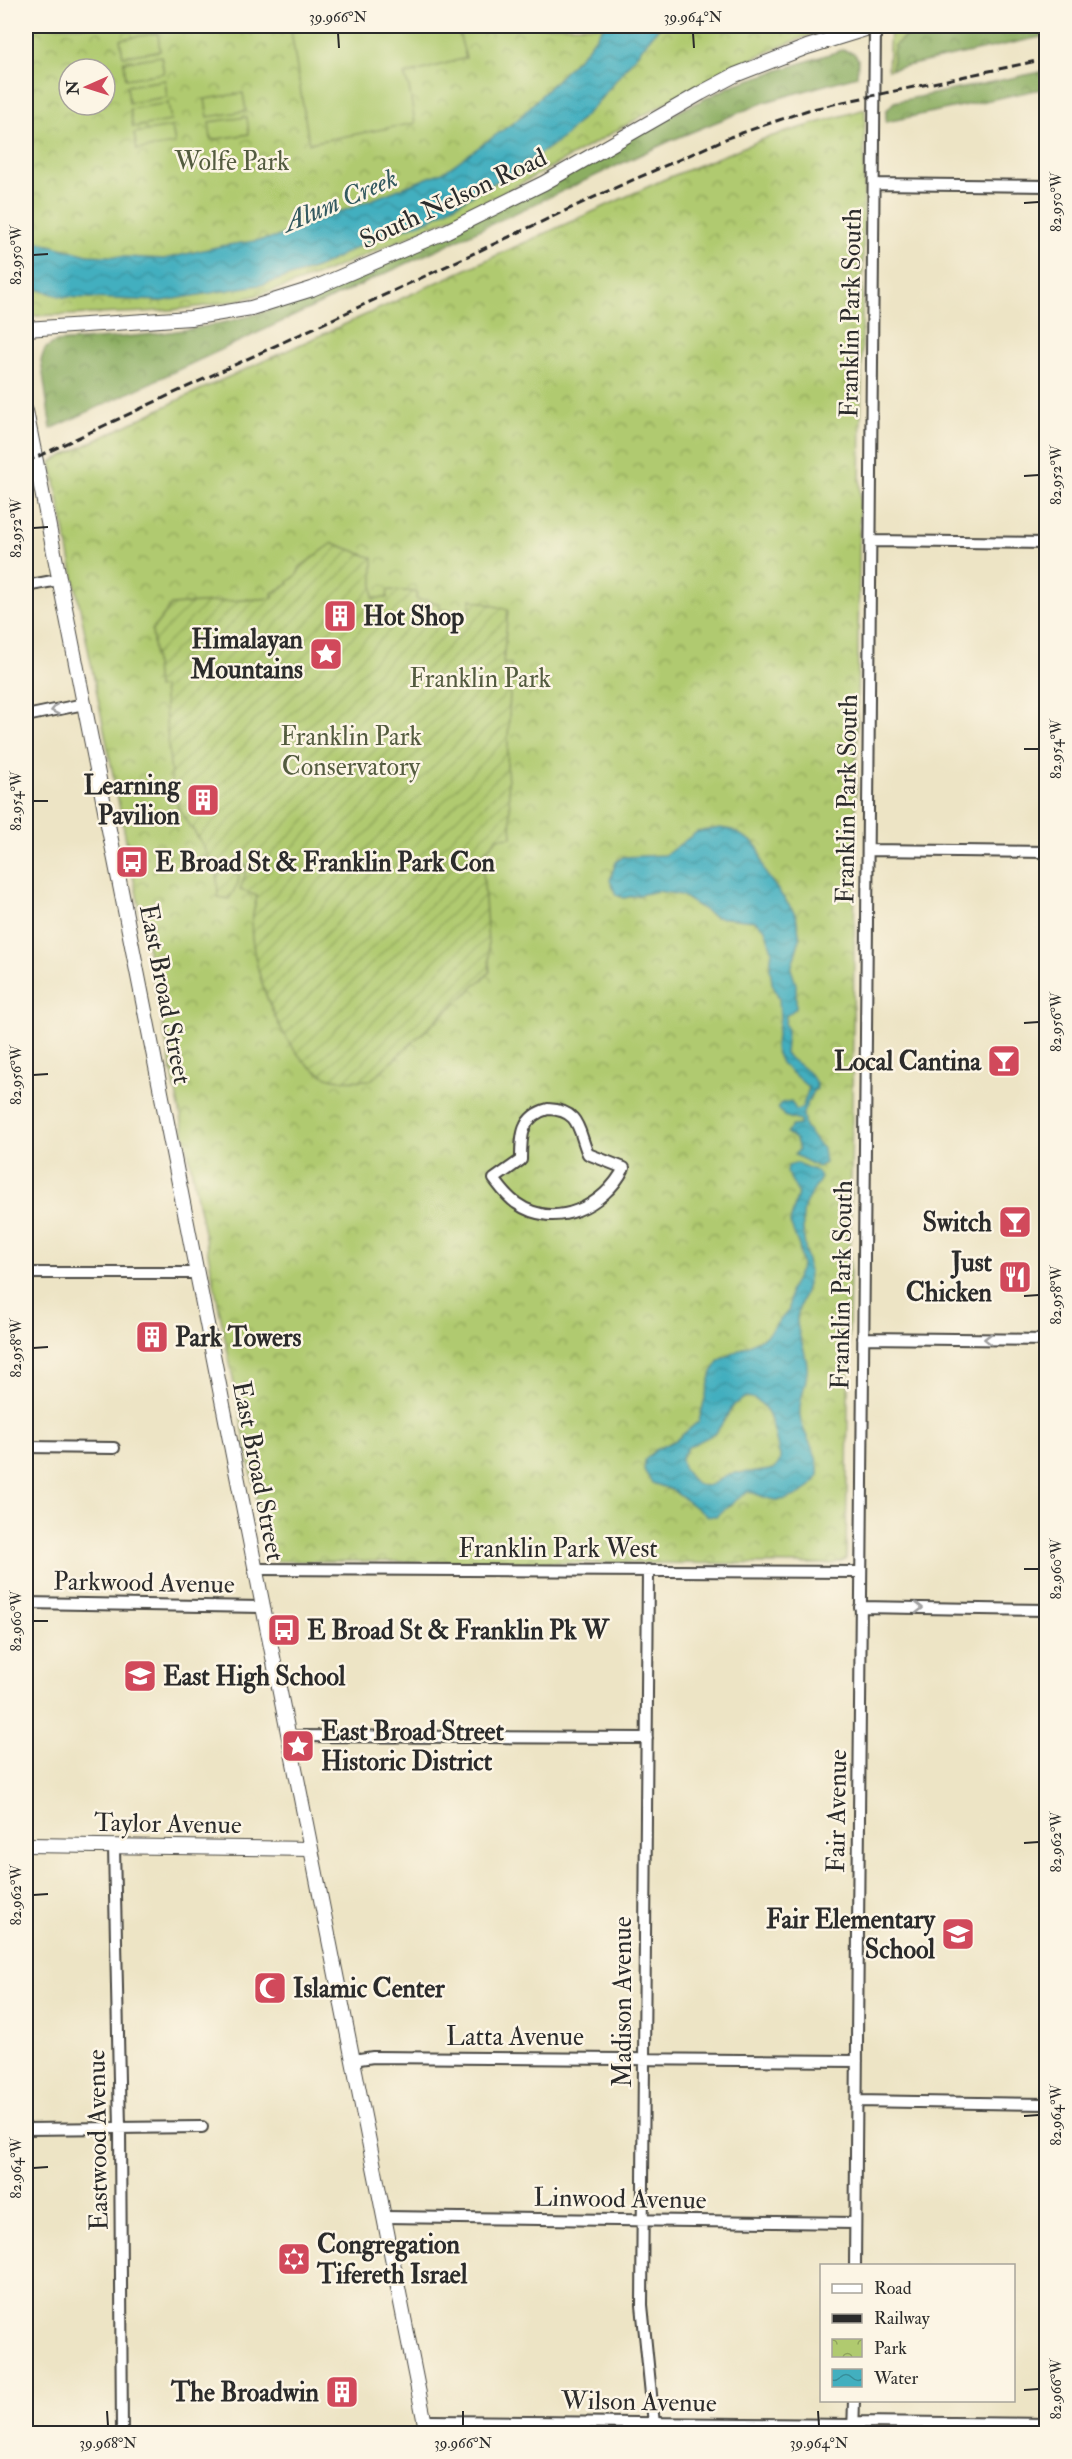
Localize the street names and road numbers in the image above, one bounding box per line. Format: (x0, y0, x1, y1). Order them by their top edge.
street label: South Nelson Road (355, 141, 552, 256)
street label: Franklin Park South (833, 208, 869, 418)
street label: Franklin Park South (829, 694, 865, 904)
street label: East Broad Street (132, 901, 198, 1087)
street label: Franklin Park South (824, 1180, 860, 1390)
street label: East Broad Street (225, 1378, 291, 1564)
street label: Franklin Park West (458, 1533, 658, 1565)
street label: Parkwood Avenue (53, 1565, 235, 1601)
street label: Fair Avenue (820, 1749, 854, 1873)
street label: Taylor Avenue (94, 1807, 242, 1841)
street label: Madison Avenue (607, 1916, 639, 2087)
street label: Latta Avenue (446, 2021, 584, 2053)
street label: Eastwood Avenue (80, 2049, 116, 2231)
street label: Linwood Avenue (533, 2181, 707, 2217)
street label: Wilson Avenue (560, 2385, 717, 2419)

